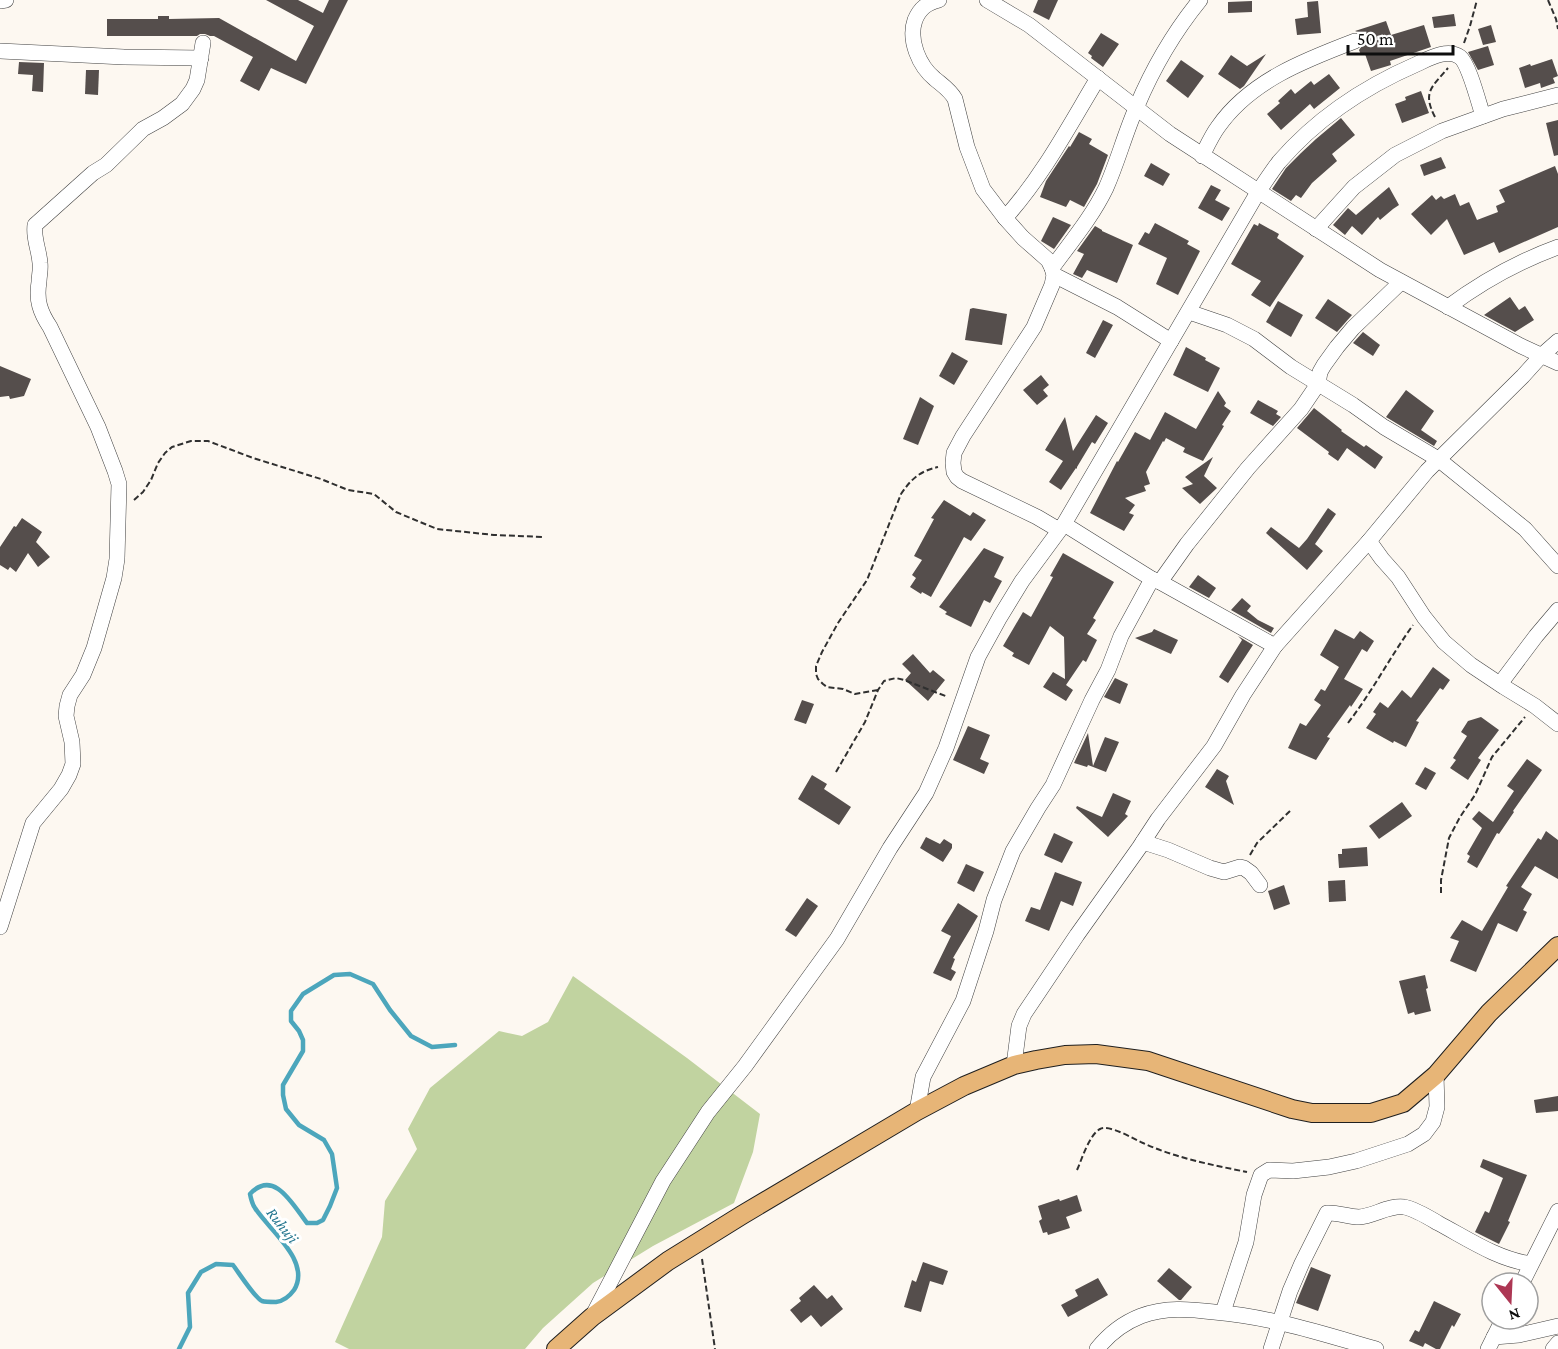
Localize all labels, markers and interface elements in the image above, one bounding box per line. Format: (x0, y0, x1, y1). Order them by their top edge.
scale bar (1348, 18, 1453, 56)
text: 50 m (1357, 29, 1394, 49)
water label: Ruhuji (263, 1204, 302, 1248)
north arrow (1480, 1271, 1540, 1331)
text: N (1507, 1305, 1522, 1325)

